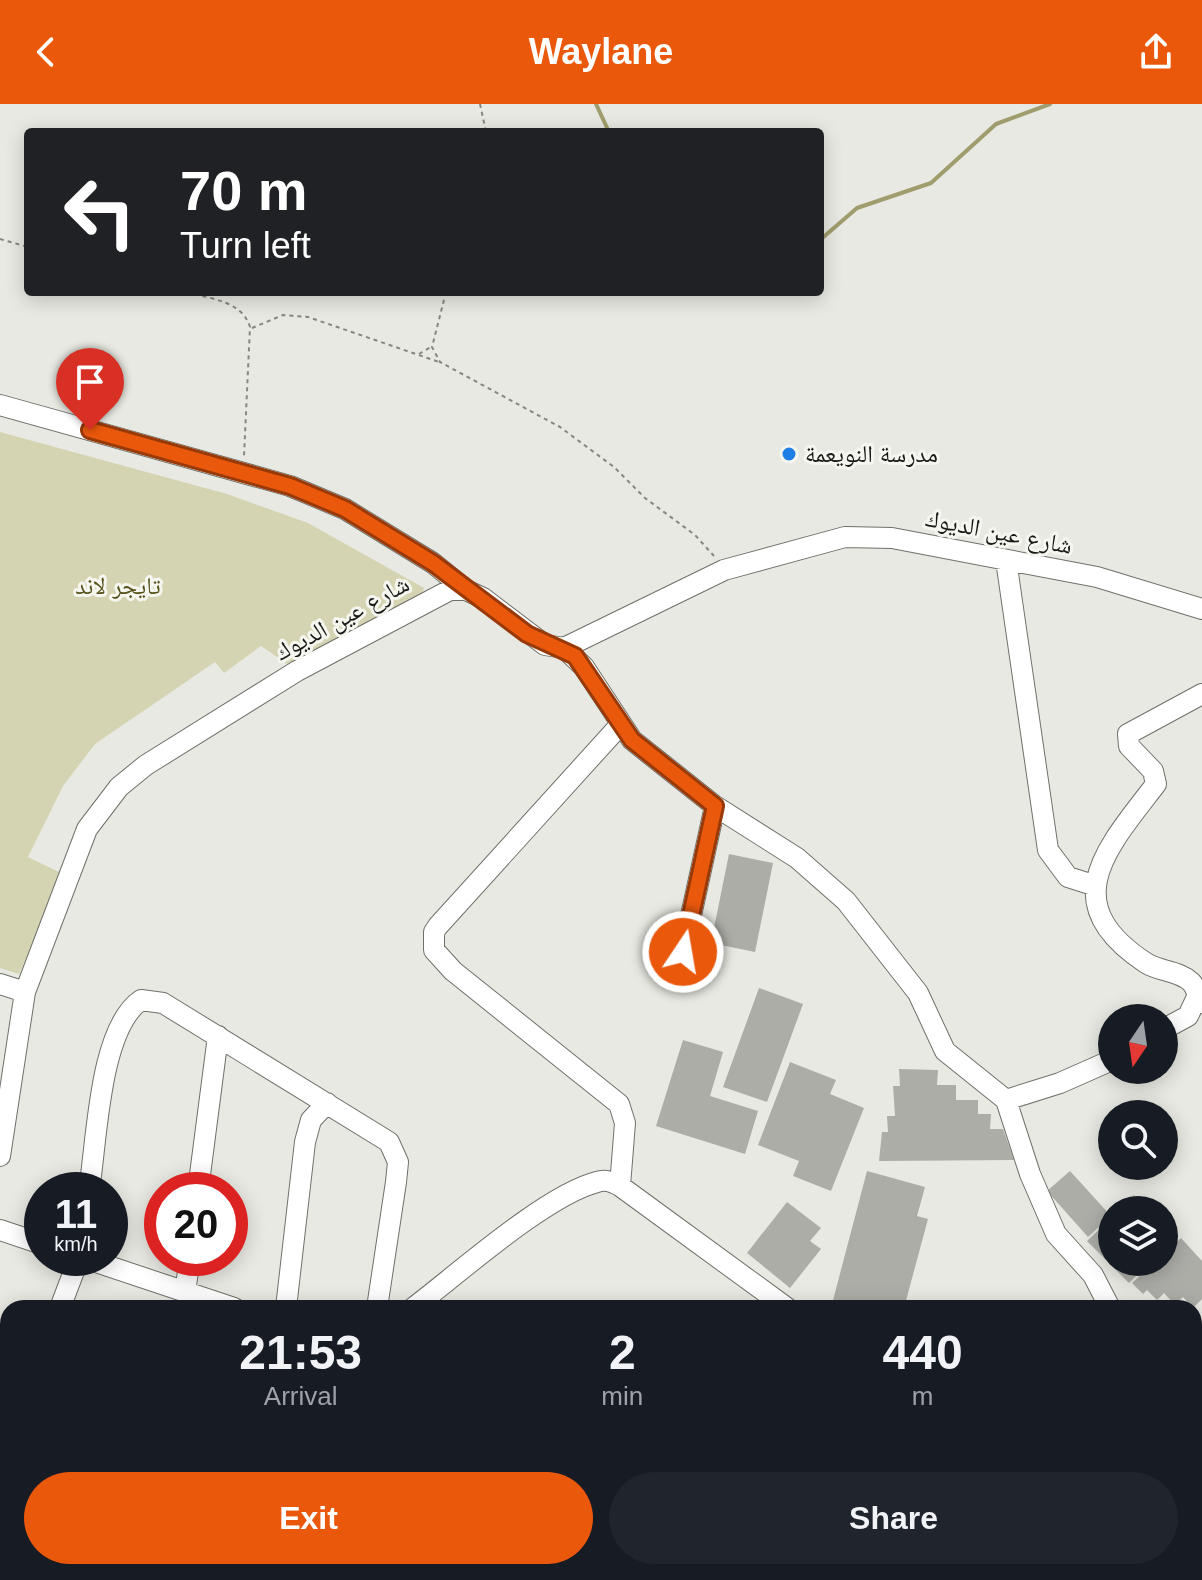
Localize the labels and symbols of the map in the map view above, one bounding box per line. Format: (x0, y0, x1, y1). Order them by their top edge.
pin (56, 348, 124, 430)
place label: مدرسة النويعمة (805, 440, 938, 467)
marker: مدرسة النويعمة (780, 445, 798, 463)
street label: شارع عين الديوك (923, 504, 1075, 561)
street label: شارع عين الديوك (270, 570, 414, 667)
park label: تايجر لاند (75, 572, 161, 599)
position arrow (641, 910, 725, 994)
north arrow (1098, 1004, 1178, 1084)
speed limit sign: 20 (144, 1172, 248, 1276)

